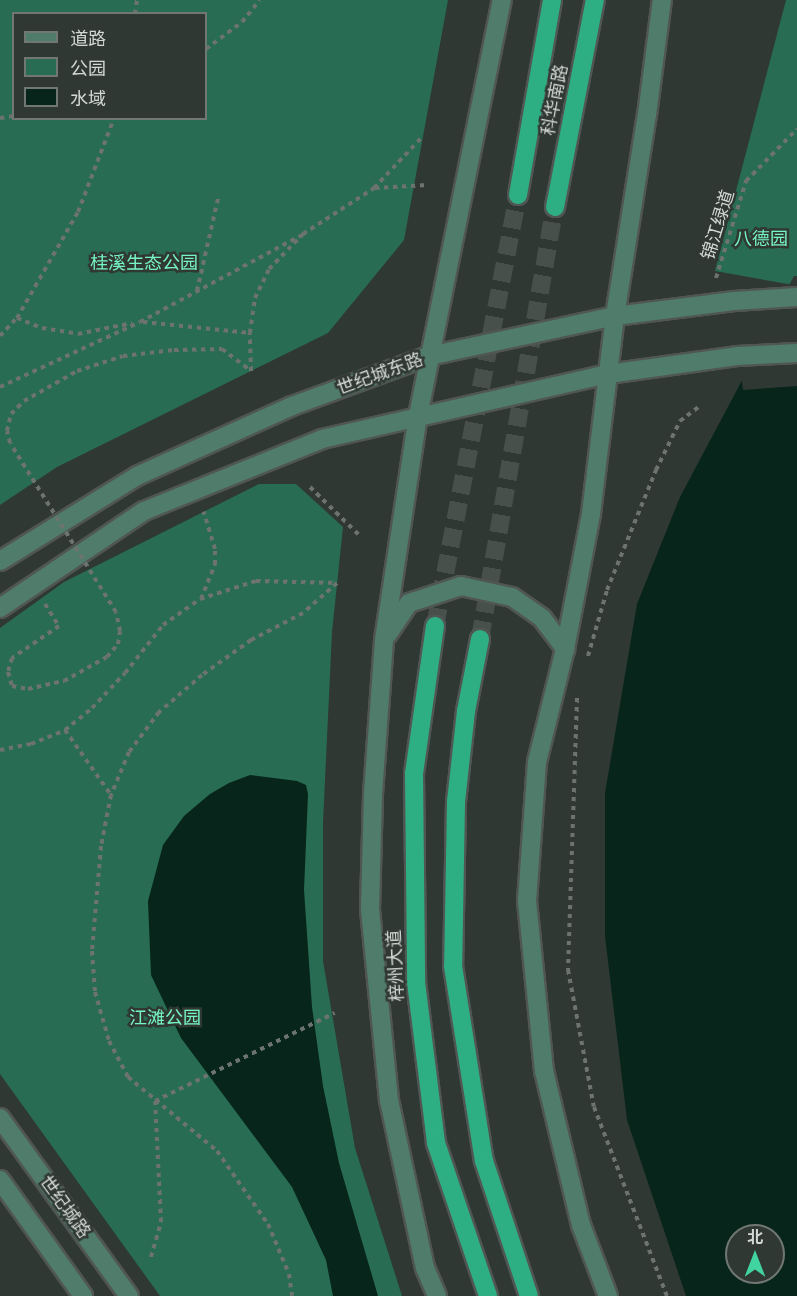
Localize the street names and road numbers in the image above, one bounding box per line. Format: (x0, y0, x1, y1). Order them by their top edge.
street label: 科华南路 (538, 63, 572, 137)
street label: 锦江绿道 (697, 187, 739, 263)
street label: 世纪城东路 (334, 348, 426, 400)
street label: 梓州大道 (383, 929, 409, 1003)
street label: 世纪城路 (35, 1172, 95, 1242)

